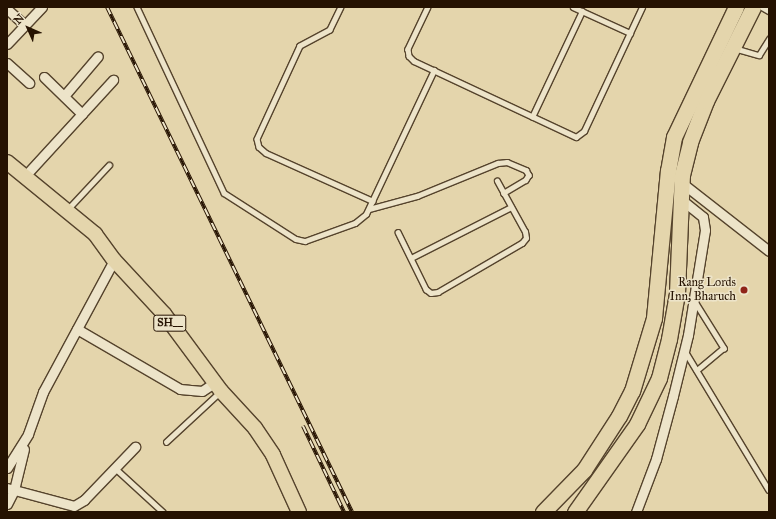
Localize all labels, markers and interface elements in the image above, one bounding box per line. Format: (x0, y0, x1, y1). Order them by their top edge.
north arrow (8, 8, 48, 48)
text: N (11, 11, 27, 27)
place label: Rang Lords Inn, Bharuch (670, 276, 736, 304)
marker: Rang Lords Inn, Bharuch (739, 285, 749, 295)
road number: SH__ (153, 314, 187, 332)

